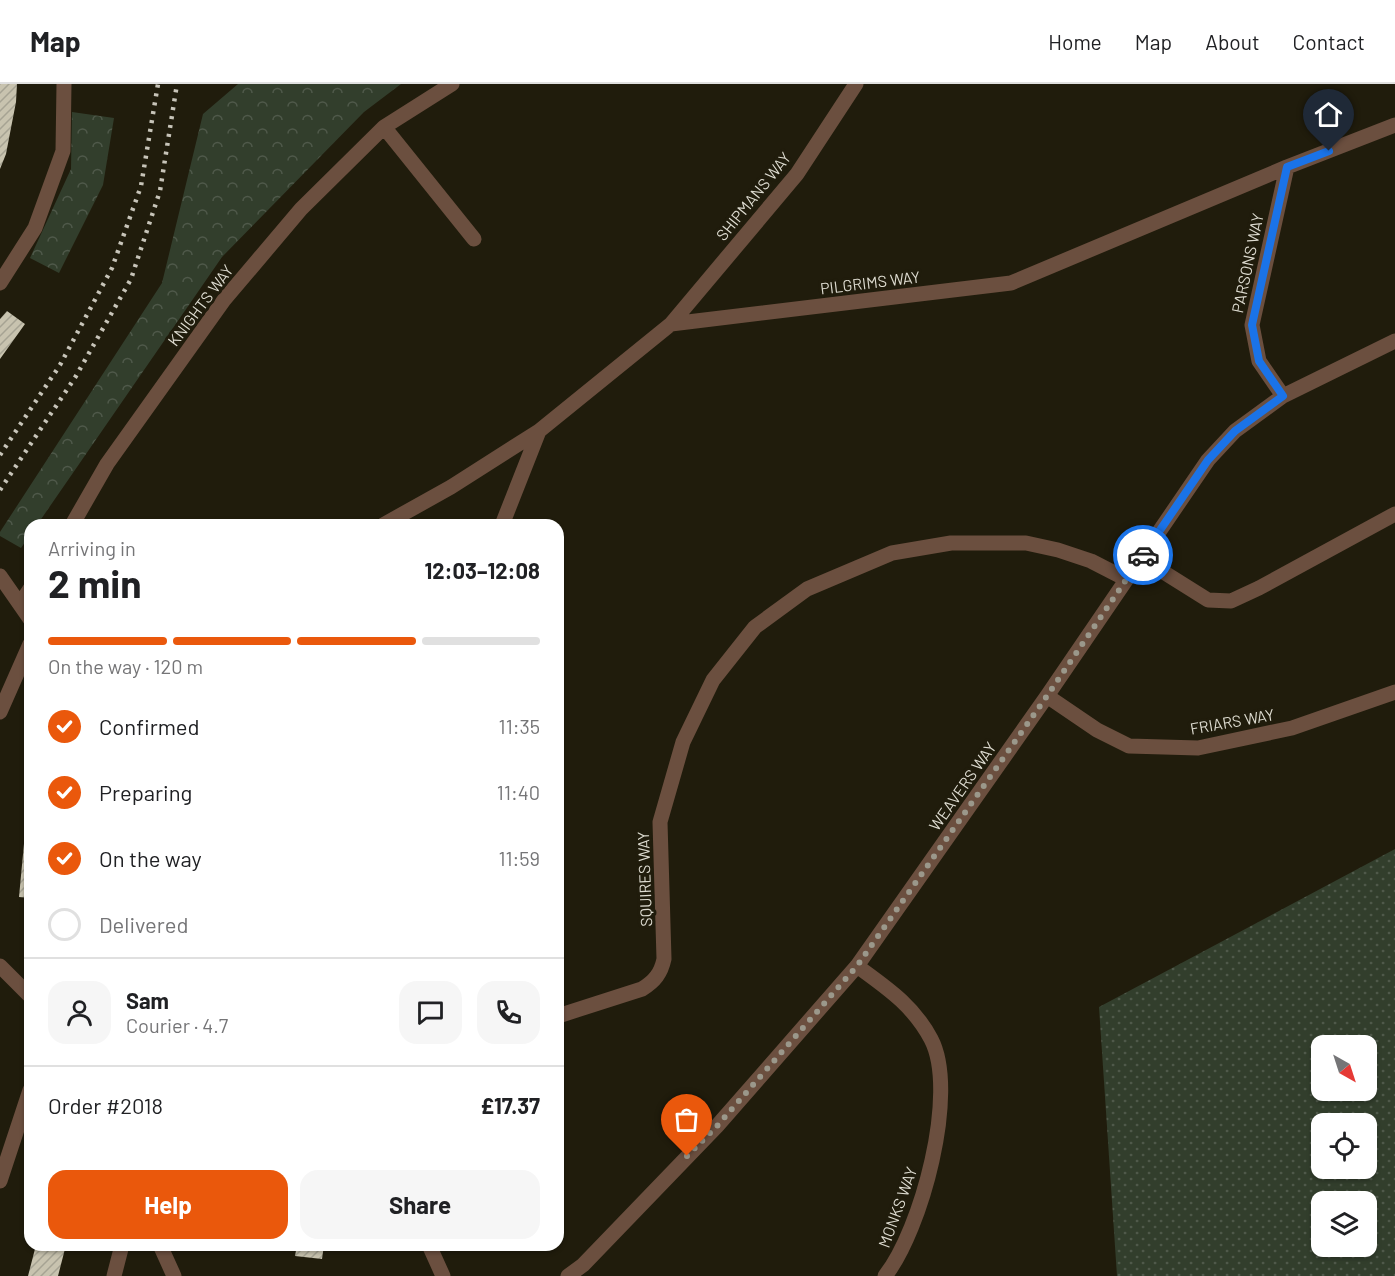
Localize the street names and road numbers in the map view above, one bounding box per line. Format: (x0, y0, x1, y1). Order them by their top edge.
street label: SHIPMANS WAY (712, 148, 794, 244)
street label: PARSONS WAY (1227, 211, 1267, 315)
street label: KNIGHTS WAY (163, 261, 237, 349)
street label: PILGRIMS WAY (819, 266, 921, 298)
street label: FRIARS WAY (1188, 704, 1276, 738)
street label: WEAVERS WAY (924, 738, 1000, 834)
street label: SQUIRES WAY (633, 831, 655, 927)
street label: MONKS WAY (874, 1164, 920, 1250)

